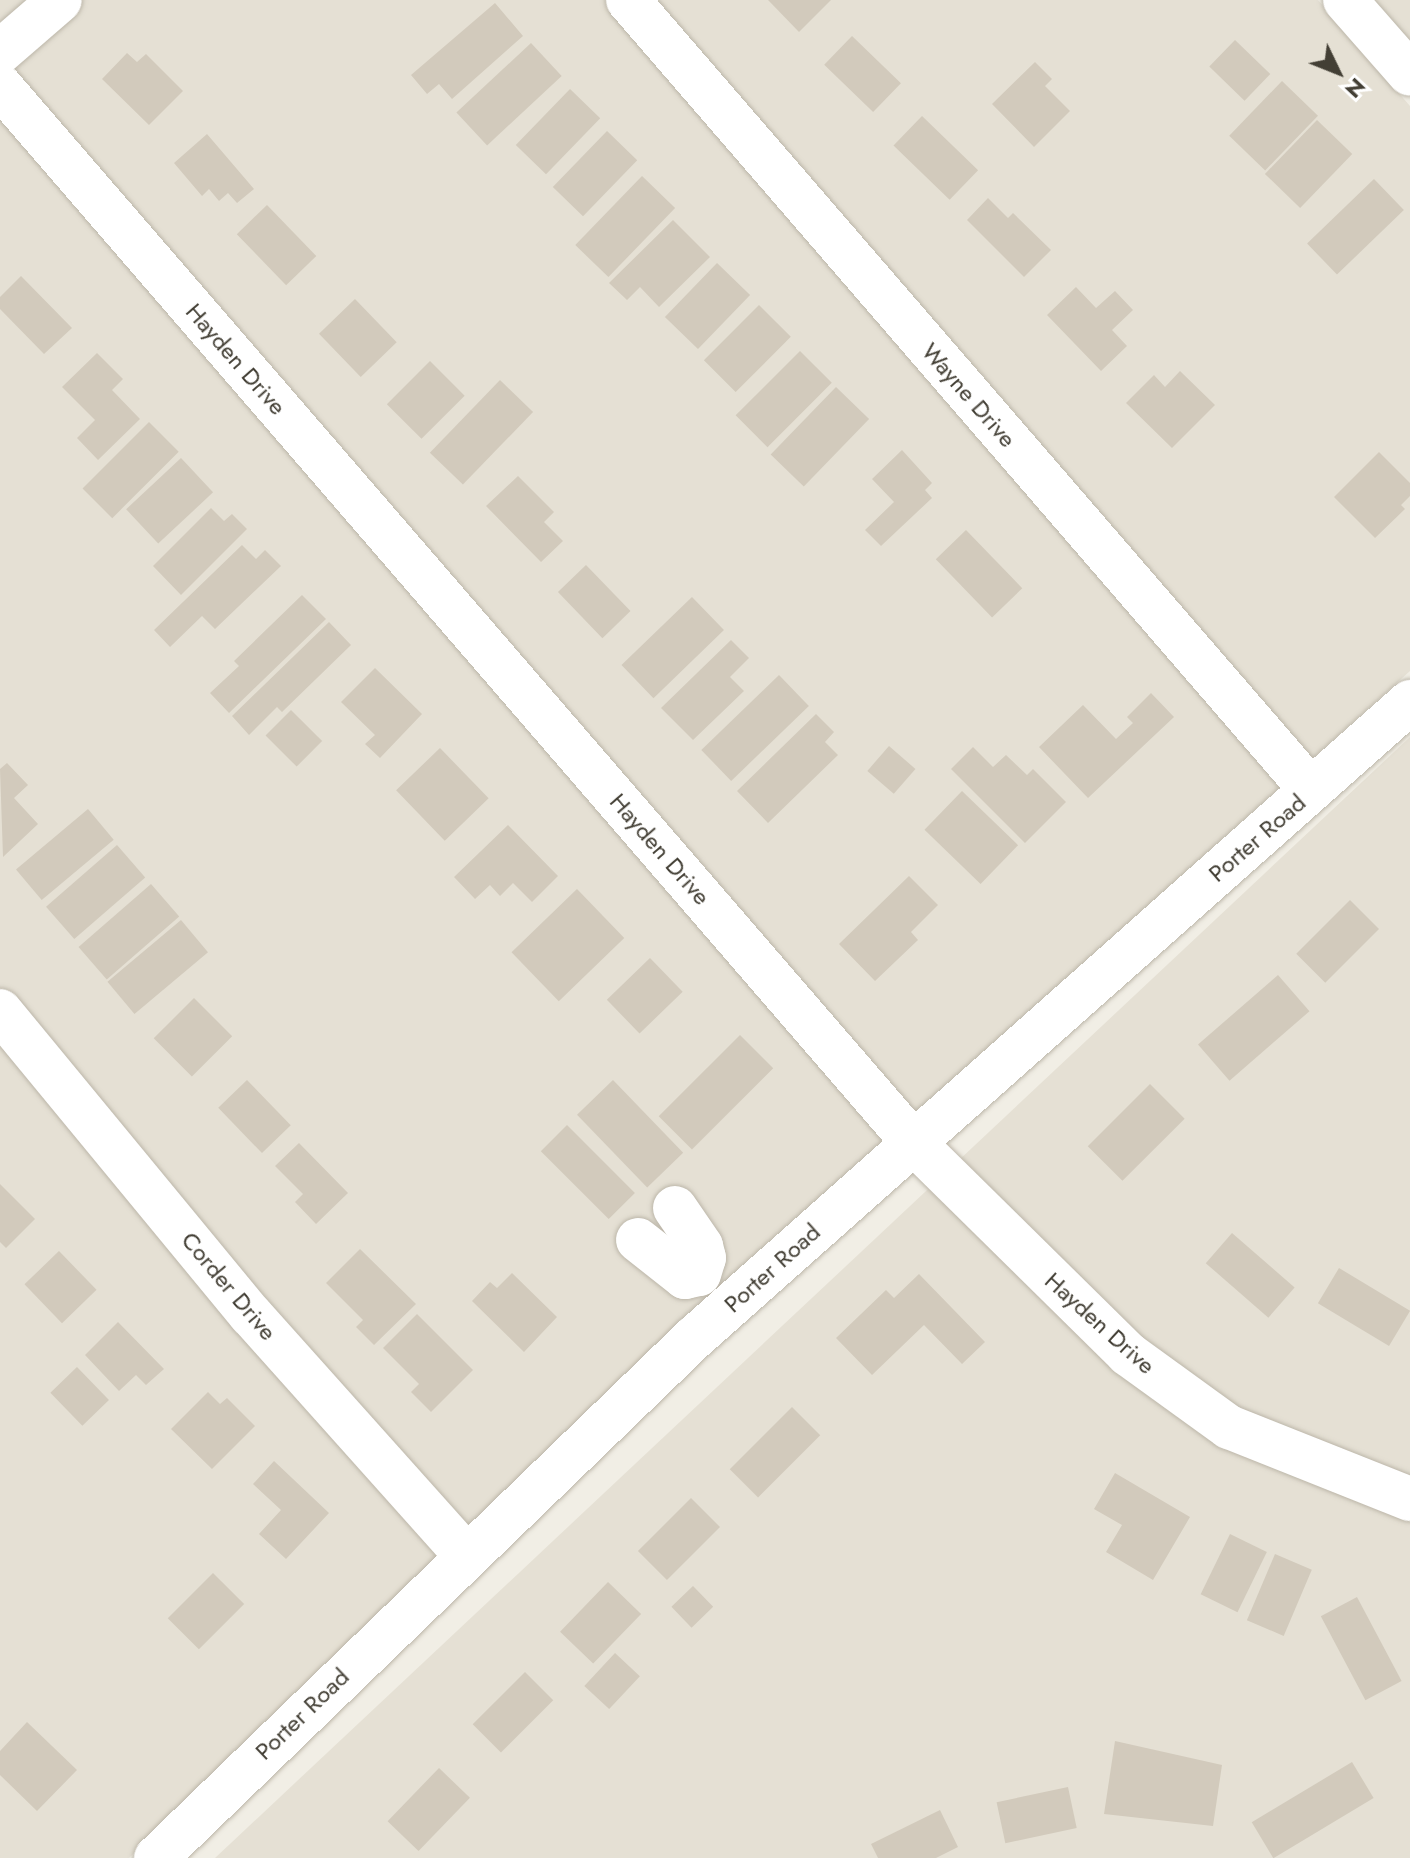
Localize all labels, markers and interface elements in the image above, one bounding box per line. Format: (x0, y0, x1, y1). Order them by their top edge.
north arrow (1298, 32, 1378, 112)
text: N (1338, 71, 1373, 106)
street label: Hayden Drive (180, 297, 292, 421)
street label: Wayne Drive (916, 337, 1022, 453)
street label: Hayden Drive (604, 787, 716, 911)
street label: Porter Road (1203, 788, 1311, 888)
street label: Porter Road (718, 1217, 826, 1319)
street label: Corder Drive (175, 1226, 283, 1346)
street label: Hayden Drive (1039, 1266, 1161, 1380)
street label: Porter Road (249, 1662, 355, 1766)

